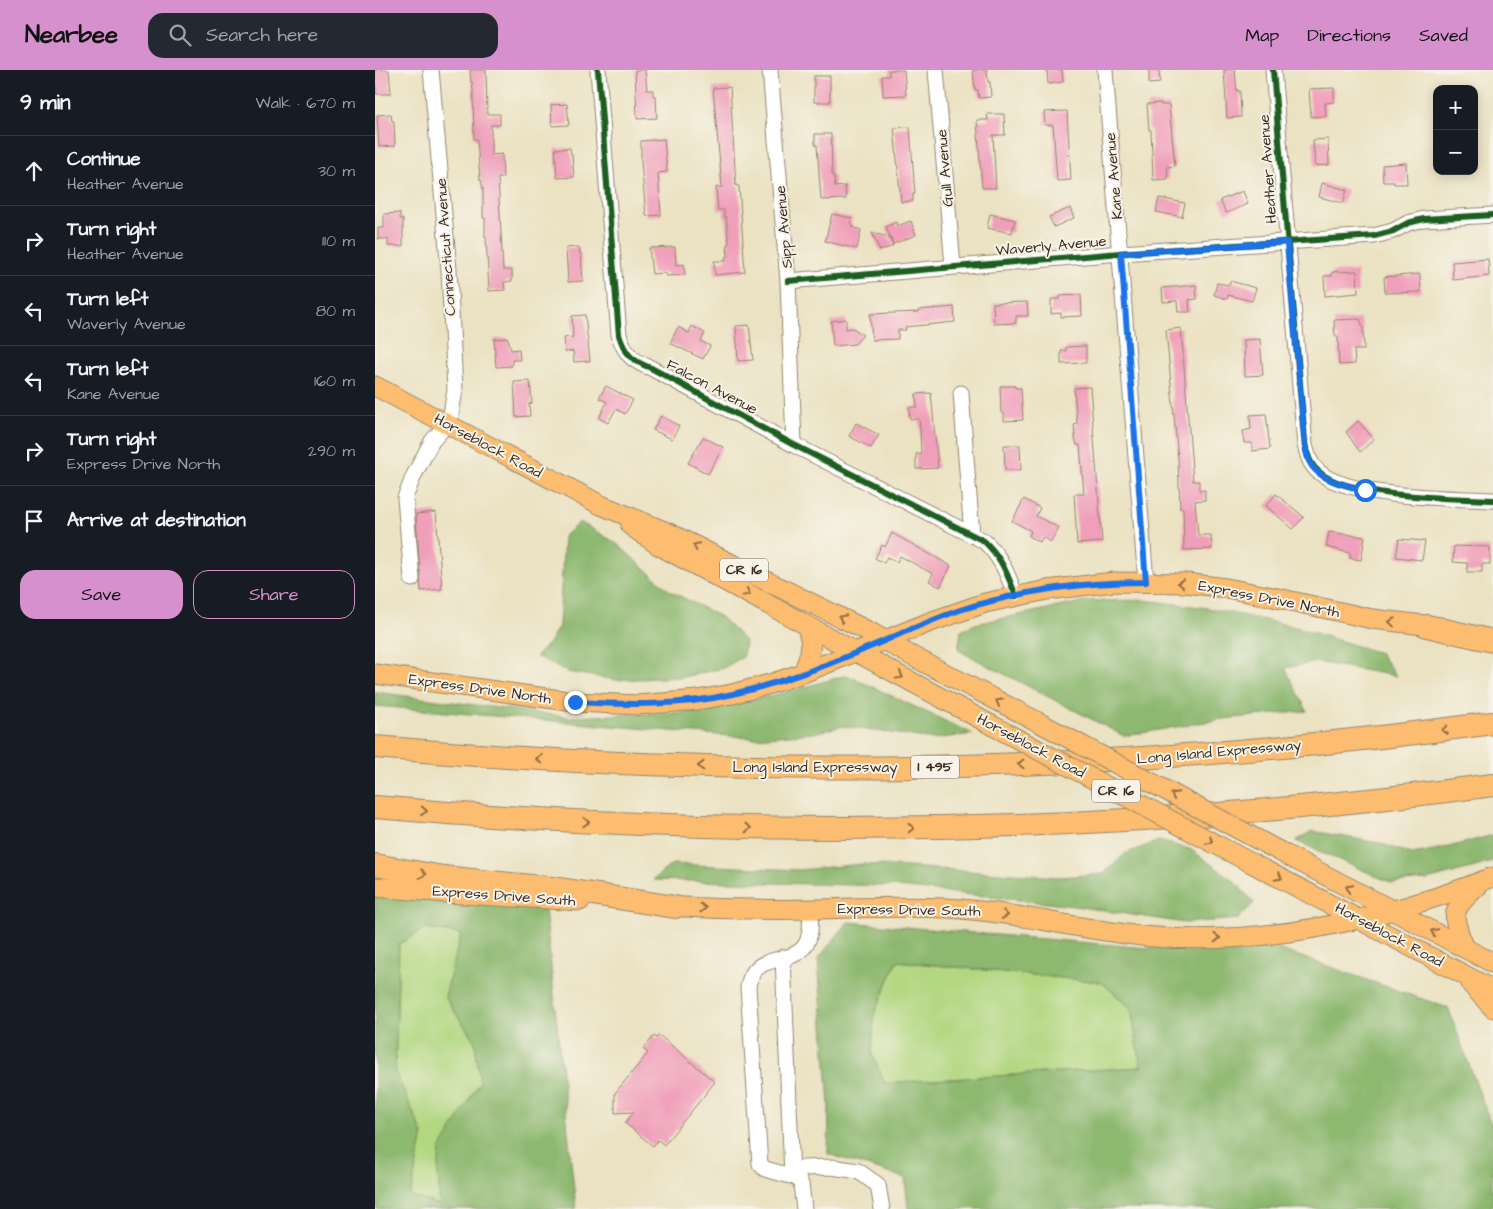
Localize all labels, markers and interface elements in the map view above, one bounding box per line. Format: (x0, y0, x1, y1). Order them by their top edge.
search box (148, 13, 498, 58)
text: Nearbee (25, 18, 118, 52)
icon: search (166, 21, 194, 49)
text: Search here (206, 22, 318, 49)
text: Map (1245, 23, 1279, 48)
text: Directions (1307, 23, 1391, 48)
text: Saved (1419, 23, 1468, 48)
map controls (1433, 85, 1478, 175)
button: + (1433, 85, 1478, 130)
text: 9 min (20, 88, 70, 117)
text: Walk · 670 m (256, 92, 355, 114)
street label: Heather Avenue (1254, 114, 1282, 224)
street label: Gull Avenue (931, 128, 959, 208)
button: − (1433, 130, 1478, 175)
street label: Kane Avenue (1100, 132, 1128, 220)
text: Continue (67, 146, 141, 173)
icon: ahead (20, 157, 48, 185)
text: 30 m (318, 160, 355, 182)
text: Heather Avenue (67, 173, 184, 195)
street label: Connecticut Avenue (431, 177, 461, 317)
street label: Sipp Avenue (770, 185, 798, 269)
text: Turn right (67, 216, 156, 243)
icon: right (20, 227, 48, 255)
text: 110 m (322, 230, 355, 252)
street label: Waverly Avenue (995, 231, 1107, 262)
text: Heather Avenue (67, 243, 184, 265)
text: Turn left (67, 286, 148, 313)
icon: left (20, 297, 48, 325)
text: 80 m (316, 300, 355, 322)
text: Waverly Avenue (67, 313, 186, 335)
street label: Falcon Avenue (663, 354, 761, 420)
text: Turn left (67, 356, 148, 383)
icon: left (20, 367, 48, 395)
text: 160 m (314, 370, 355, 392)
text: Kane Avenue (67, 383, 160, 405)
street label: Horseblock Road (430, 409, 546, 484)
text: Turn right (67, 426, 156, 453)
icon: right (20, 437, 48, 465)
text: 290 m (308, 440, 355, 462)
text: Express Drive North (67, 453, 220, 475)
route start (1354, 479, 1377, 502)
icon: arrive (20, 507, 48, 535)
text: Arrive at destination (67, 507, 246, 534)
one-way arrow (692, 542, 701, 552)
road number: CR 16 (720, 558, 768, 582)
button: Save (20, 570, 183, 619)
button: Share (193, 570, 355, 619)
street label: Express Drive North (1197, 575, 1342, 623)
one-way arrow (1177, 578, 1185, 589)
one-way arrow (742, 587, 751, 597)
one-way arrow (838, 614, 847, 624)
one-way arrow (1388, 617, 1396, 628)
street label: Express Drive North (407, 669, 553, 709)
one-way arrow (895, 669, 904, 679)
route end (564, 691, 587, 714)
one-way arrow (995, 698, 1004, 708)
street label: Horseblock Road (973, 709, 1089, 784)
one-way arrow (1440, 724, 1448, 735)
street label: Long Island Expressway (1136, 734, 1302, 771)
one-way arrow (535, 754, 543, 765)
road number: I 495 (911, 756, 959, 779)
street label: Long Island Expressway (733, 757, 897, 779)
one-way arrow (1017, 759, 1024, 769)
one-way arrow (697, 761, 705, 772)
road number: CR 16 (1092, 779, 1140, 802)
one-way arrow (1170, 791, 1179, 801)
one-way arrow (420, 806, 428, 817)
one-way arrow (582, 816, 590, 827)
one-way arrow (907, 822, 915, 833)
one-way arrow (744, 823, 752, 833)
one-way arrow (1204, 835, 1213, 845)
one-way arrow (419, 868, 427, 878)
one-way arrow (1274, 871, 1283, 881)
street label: Express Drive South (432, 881, 577, 912)
one-way arrow (1345, 884, 1354, 894)
street label: Express Drive South (837, 898, 981, 922)
street label: Horseblock Road (1331, 898, 1447, 973)
one-way arrow (699, 902, 707, 913)
one-way arrow (1001, 909, 1009, 919)
one-way arrow (1431, 928, 1440, 938)
one-way arrow (1214, 933, 1222, 943)

